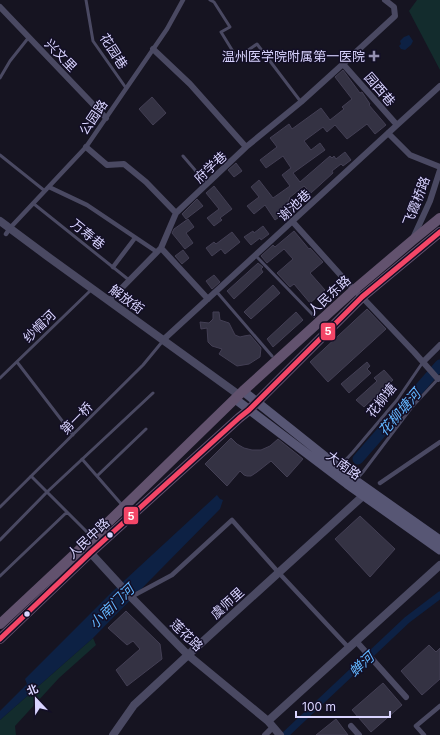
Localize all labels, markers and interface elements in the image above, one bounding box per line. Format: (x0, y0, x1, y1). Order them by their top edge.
street label: 花园巷 (97, 30, 131, 72)
street label: 兴文里 (42, 35, 80, 75)
place label: 温州医学院附属第一医院 (222, 48, 365, 64)
marker: 温州医学院附属第一医院 (368, 50, 380, 62)
street label: 园西巷 (361, 69, 399, 109)
street label: 公园路 (75, 96, 111, 138)
street label: 府学巷 (190, 148, 230, 186)
street label: 飞霞桥路 (399, 174, 433, 228)
street label: 谢池巷 (274, 186, 314, 224)
street label: 万寿巷 (68, 216, 108, 252)
street label: 人民东路 (304, 272, 354, 318)
street label: 解放街 (107, 281, 147, 317)
street label: 纱帽河 (19, 307, 59, 345)
line badge: 5 (320, 322, 336, 341)
text: 5 (324, 324, 332, 338)
street label: 花柳塘 (363, 380, 399, 420)
water label: 花柳塘河 (374, 383, 426, 439)
street label: 第一桥 (57, 399, 95, 437)
street label: 大南路 (324, 447, 364, 483)
line badge: 5 (123, 506, 139, 525)
text: 5 (127, 509, 135, 523)
street label: 人民中路 (64, 514, 112, 562)
unlabelled marker (105, 530, 115, 540)
water label: 小南门河 (85, 578, 139, 632)
street label: 虞师里 (207, 584, 247, 622)
unlabelled marker (22, 609, 32, 619)
street label: 莲花路 (167, 616, 207, 654)
water label: 蝉河 (345, 646, 379, 680)
north arrow (16, 679, 56, 719)
text: 北 (25, 681, 40, 698)
scale bar (296, 693, 390, 719)
text: 100 m (302, 699, 336, 714)

